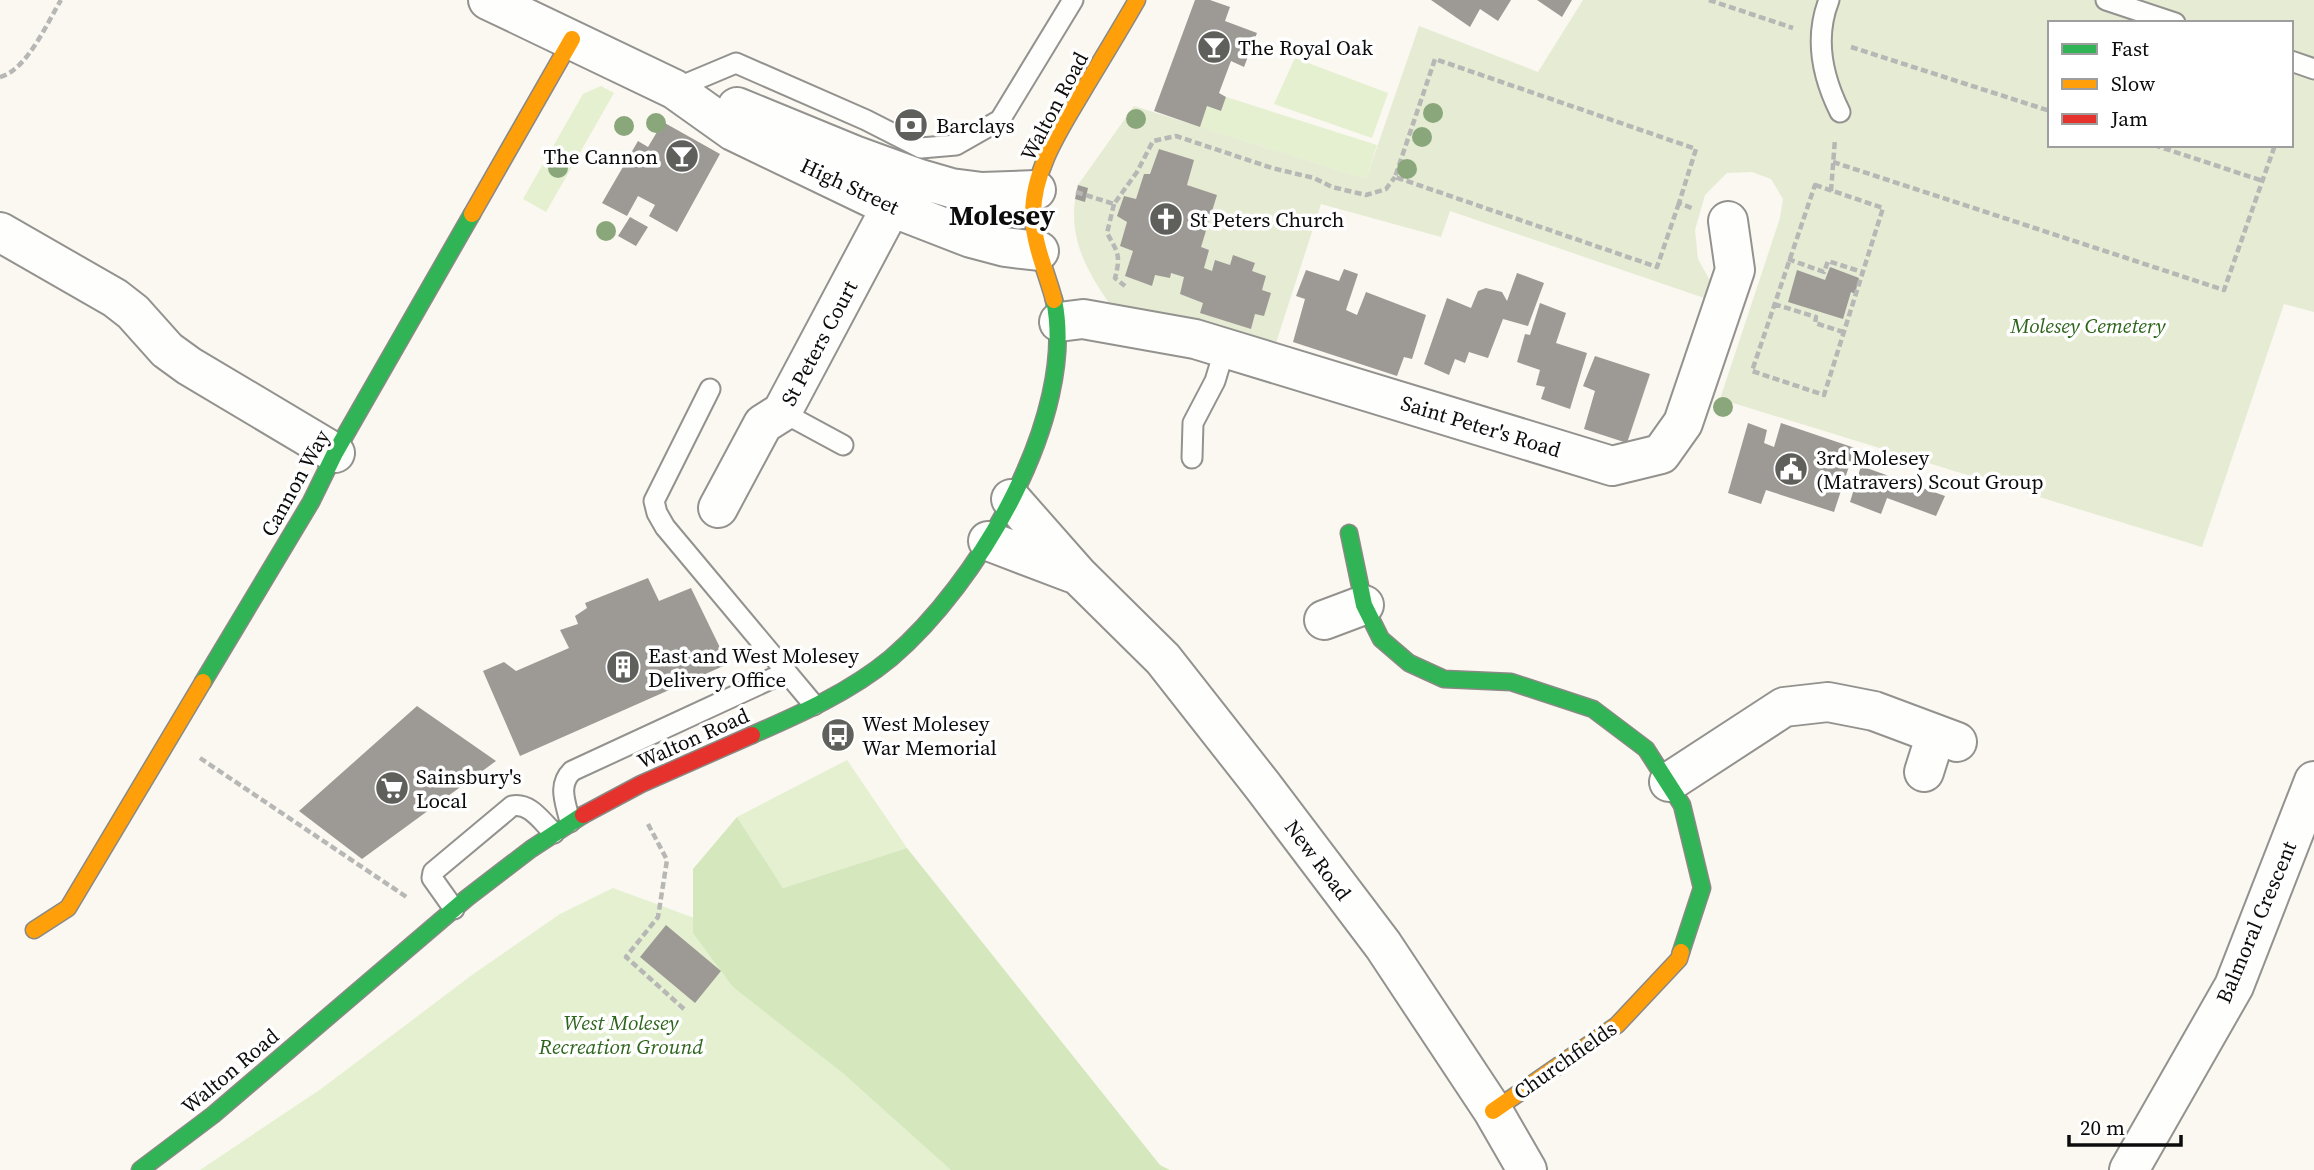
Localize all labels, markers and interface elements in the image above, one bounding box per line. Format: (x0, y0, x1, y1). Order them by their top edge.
legend (2048, 21, 2293, 147)
bar icon: The Royal Oak (1195, 28, 1233, 66)
place label: The Royal Oak (1238, 33, 1373, 62)
text: Fast (2111, 34, 2149, 63)
street label: Walton Road (1013, 46, 1095, 165)
text: Slow (2111, 69, 2155, 98)
text: Jam (2110, 104, 2148, 133)
bank icon: Barclays (892, 106, 930, 144)
place label: Barclays (936, 111, 1015, 140)
bar icon: The Cannon (663, 137, 701, 175)
place label: The Cannon (544, 142, 658, 171)
street label: High Street (796, 151, 904, 221)
district label: Molesey (949, 196, 1055, 234)
church icon: St Peters Church (1147, 200, 1185, 238)
place label: St Peters Church (1190, 205, 1344, 234)
street label: St Peters Court (774, 275, 864, 411)
park label: Molesey Cemetery (2010, 311, 2166, 340)
street label: Saint Peter's Road (1397, 388, 1565, 464)
street label: Cannon Way (254, 424, 336, 542)
place label: 3rd Molesey (Matravers) Scout Group (1816, 443, 2043, 496)
public building icon: 3rd Molesey (Matravers) Scout Group (1772, 450, 1810, 488)
place label: East and West Molesey Delivery Office (648, 641, 859, 694)
building icon: East and West Molesey Delivery Office (604, 648, 642, 686)
street label: Walton Road (633, 700, 753, 775)
place label: West Molesey War Memorial (862, 709, 997, 762)
bus stop icon: West Molesey War Memorial (819, 716, 857, 754)
place label: Sainsbury's Local (416, 762, 522, 815)
supermarket icon: Sainsbury's Local (373, 769, 411, 807)
street label: New Road (1278, 814, 1358, 906)
street label: Balmoral Crescent (2209, 836, 2303, 1007)
park label: West Molesey Recreation Ground (538, 1008, 703, 1061)
street label: Churchfields (1508, 1014, 1622, 1106)
street label: Walton Road (175, 1022, 285, 1120)
scale bar (2069, 1104, 2181, 1148)
text: 20 m (2080, 1113, 2125, 1142)

